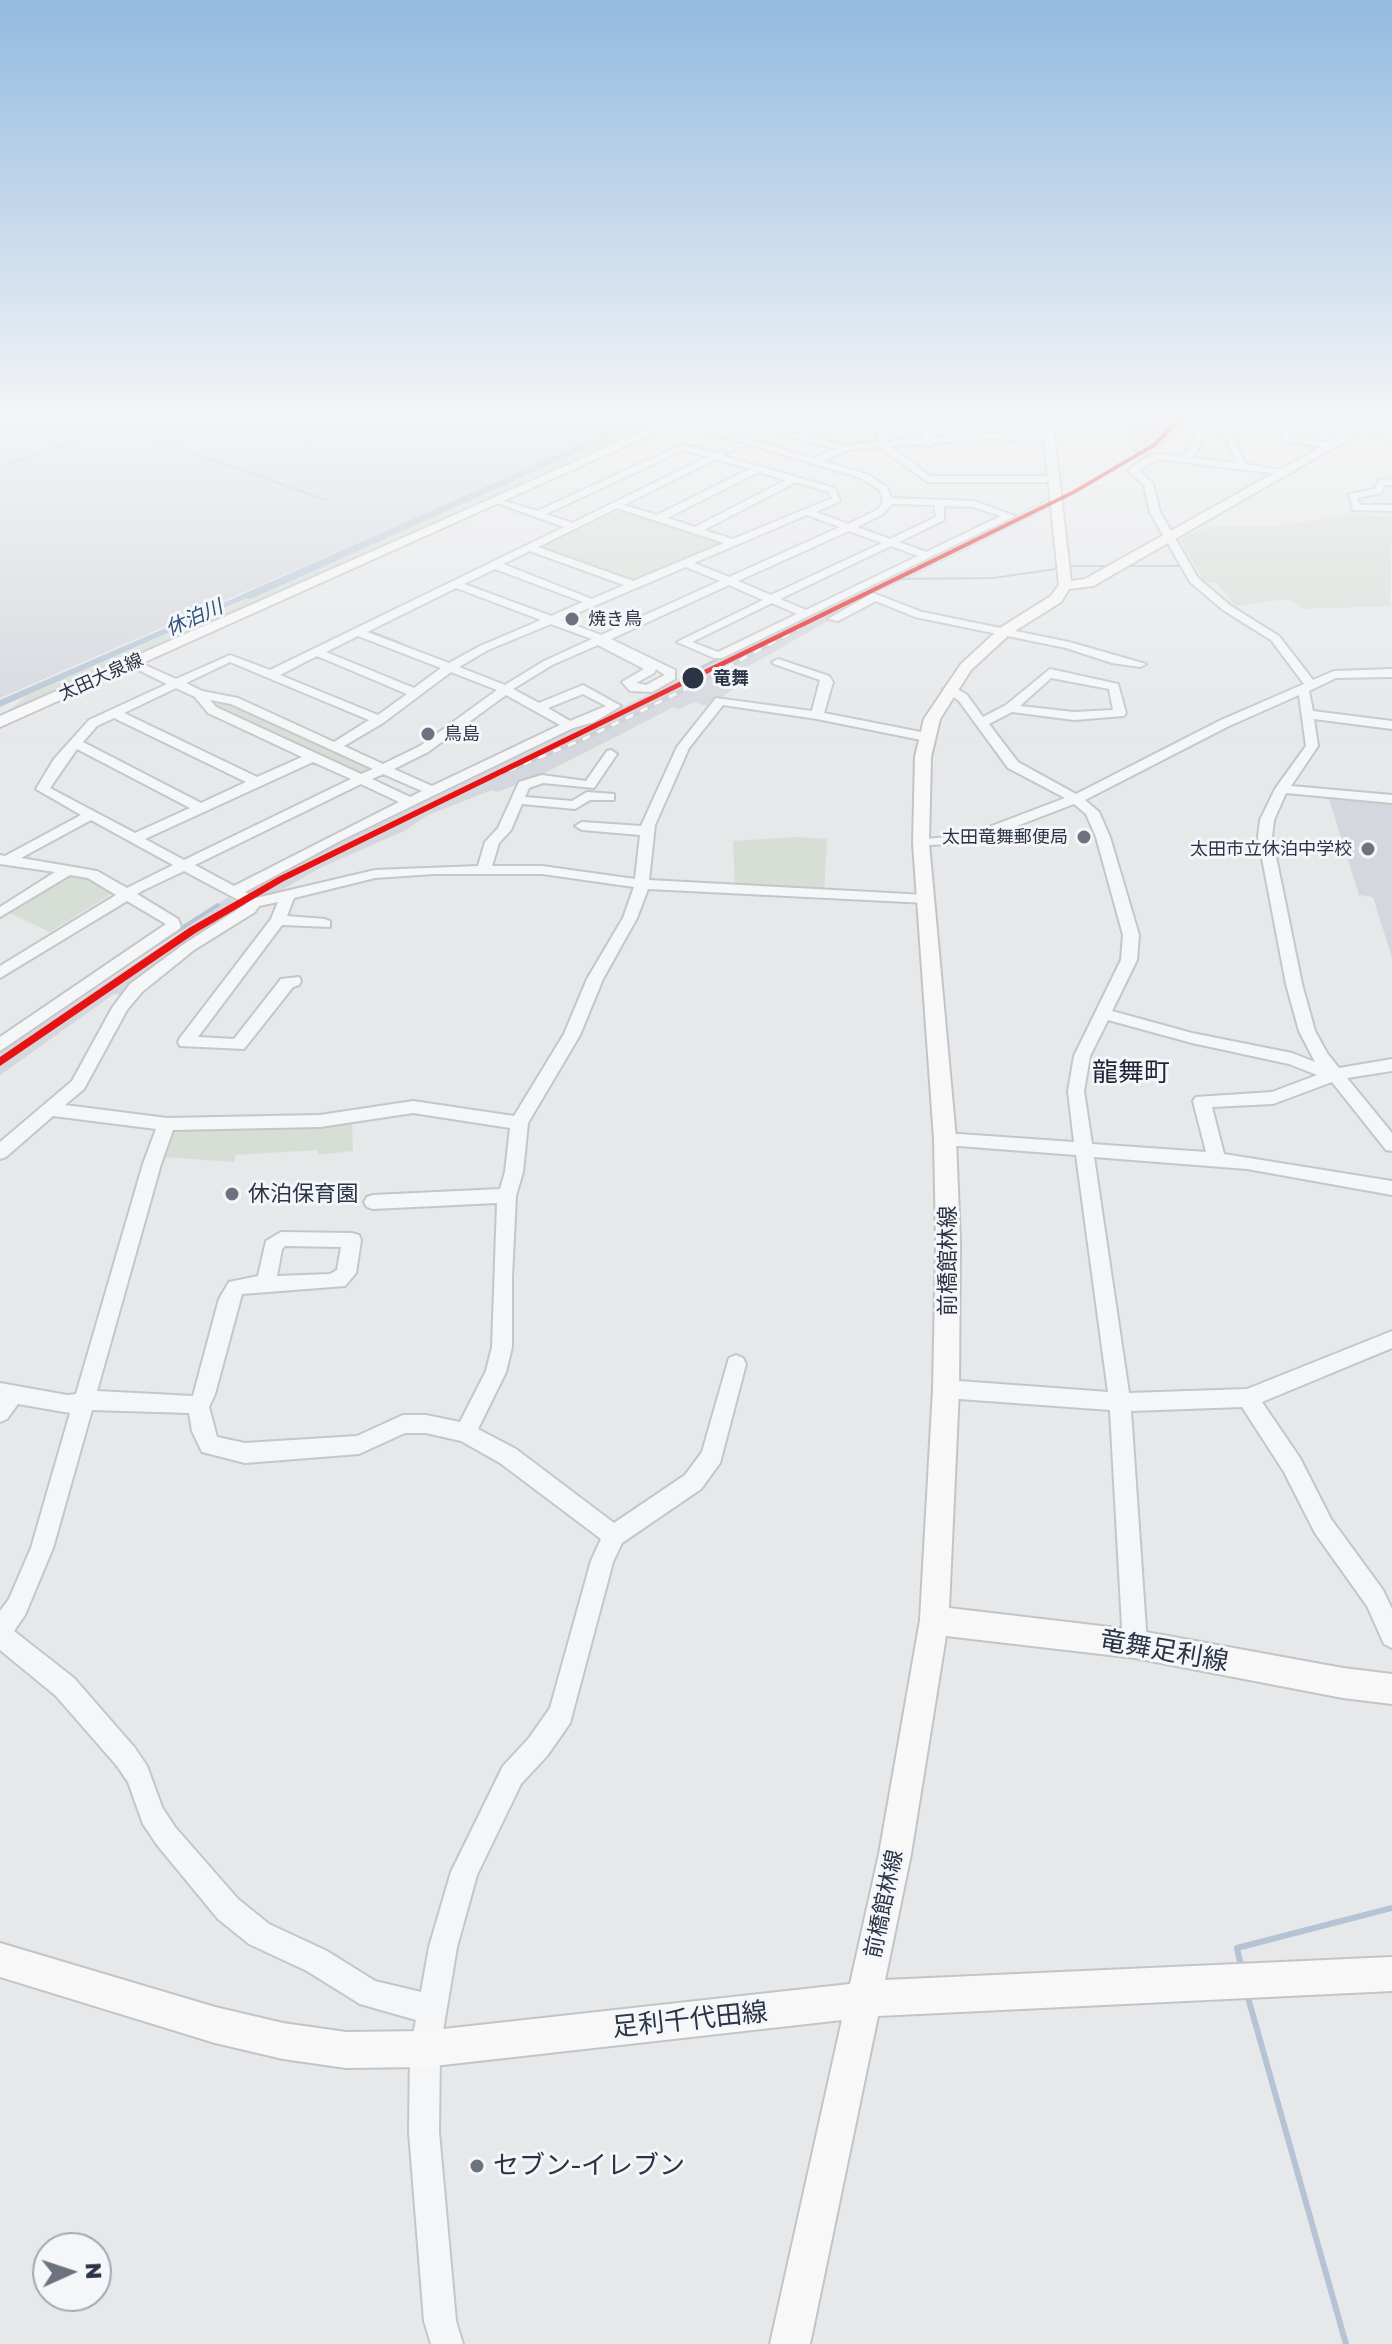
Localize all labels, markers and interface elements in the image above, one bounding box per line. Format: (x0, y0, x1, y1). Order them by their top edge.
water label: 休泊川 (162, 595, 226, 641)
place label: 焼き鳥 (588, 608, 642, 630)
marker: 焼き鳥 (563, 610, 581, 628)
street label: 太田大泉線 (55, 649, 147, 705)
marker: 竜舞 (680, 665, 706, 691)
place label: 竜舞 (713, 667, 749, 689)
place label: 鳥島 (444, 723, 480, 745)
marker: 鳥島 (419, 725, 437, 743)
place label: 太田竜舞郵便局 (942, 826, 1068, 848)
marker: 太田竜舞郵便局 (1075, 828, 1093, 846)
place label: 太田市立休泊中学校 (1190, 838, 1352, 860)
marker: 太田市立休泊中学校 (1359, 840, 1377, 858)
district label: 龍舞町 (1092, 1057, 1170, 1089)
place label: 休泊保育園 (248, 1181, 358, 1207)
marker: 休泊保育園 (223, 1185, 241, 1203)
street label: 前橋館林線 (935, 1206, 961, 1316)
street label: 竜舞足利線 (1097, 1624, 1231, 1678)
street label: 前橋館林線 (860, 1847, 908, 1961)
street label: 足利千代田線 (611, 1996, 769, 2044)
place label: セブン-イレブン (493, 2150, 685, 2182)
marker: セブン-イレブン (468, 2157, 486, 2175)
north arrow (32, 2232, 112, 2312)
text: N (81, 2262, 108, 2280)

